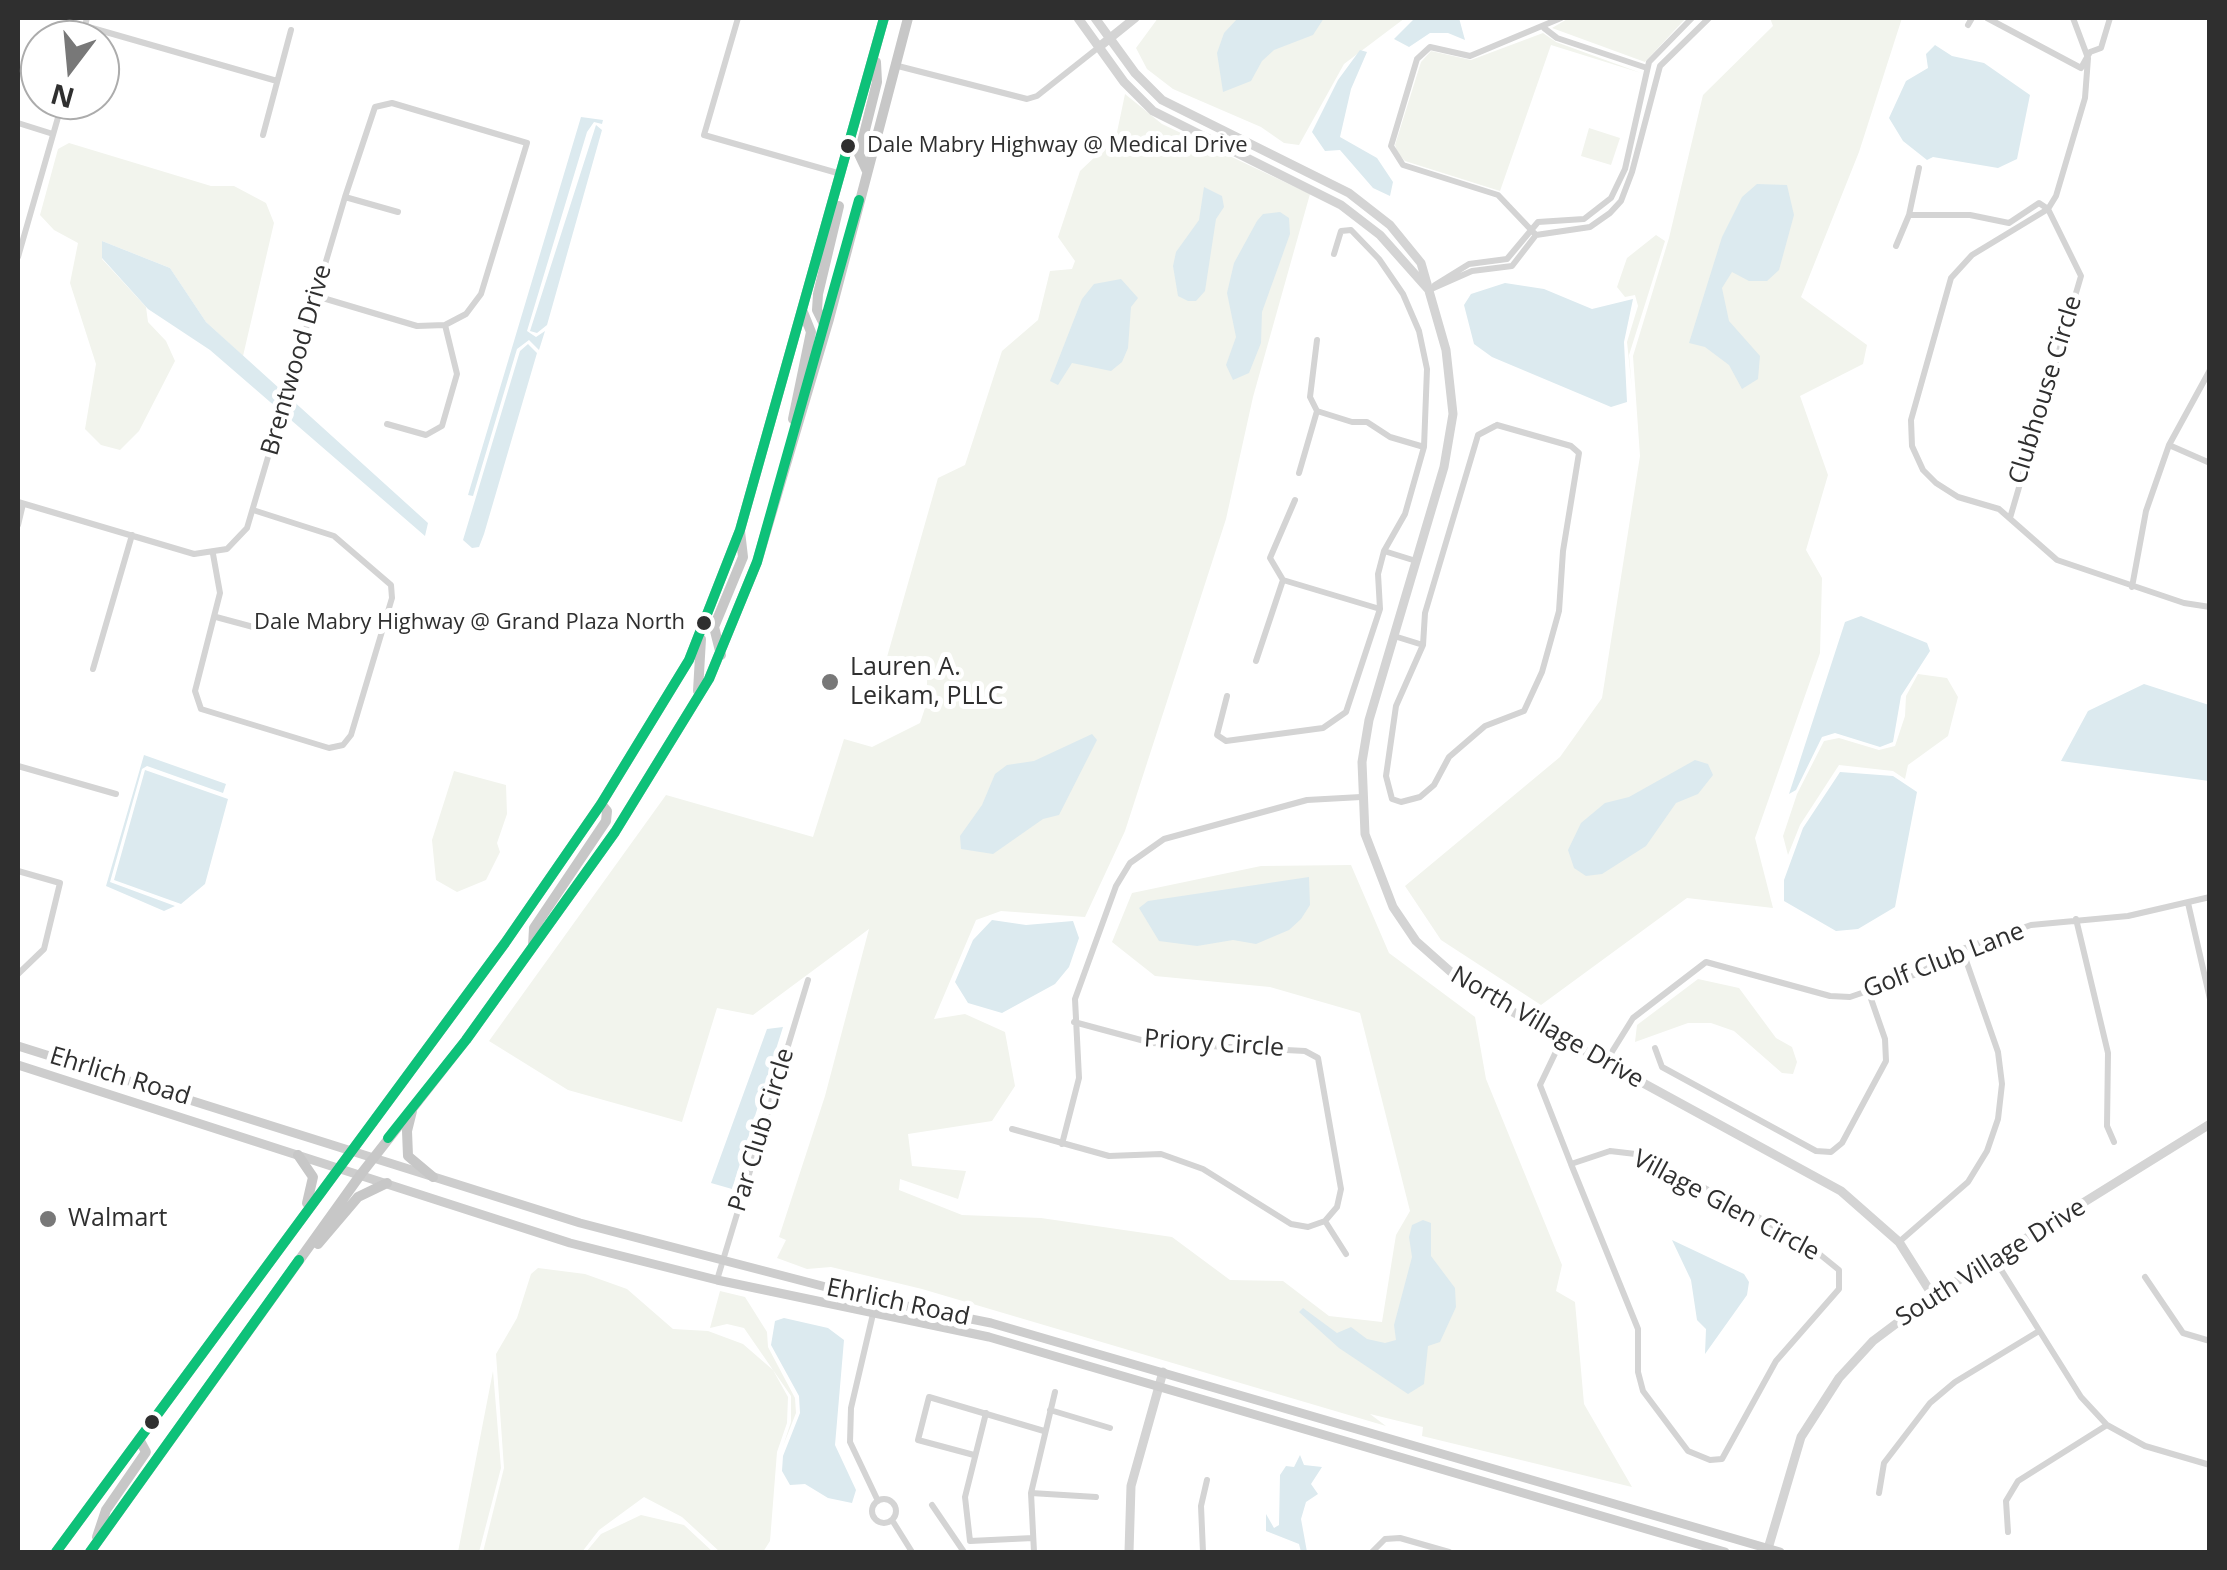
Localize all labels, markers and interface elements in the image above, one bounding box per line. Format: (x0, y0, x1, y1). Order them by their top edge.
north arrow (20, 20, 120, 120)
text: N (46, 76, 78, 118)
place label: Dale Mabry Highway @ Medical Drive (867, 133, 1248, 159)
marker: Dale Mabry Highway @ Medical Drive (838, 136, 858, 156)
street label: Brentwood Drive (255, 261, 339, 459)
street label: Clubhouse Circle (2003, 292, 2089, 488)
place label: Dale Mabry Highway @ Grand Plaza North (254, 610, 685, 636)
marker: Dale Mabry Highway @ Grand Plaza North (694, 613, 714, 633)
place label: Lauren A. Leikam, PLLC (850, 653, 1003, 712)
marker: Lauren A. Leikam, PLLC (819, 671, 841, 693)
street label: Golf Club Lane (1859, 917, 2029, 1005)
street label: North Village Drive (1445, 961, 1649, 1095)
street label: Priory Circle (1143, 1024, 1285, 1064)
street label: Ehrlich Road (46, 1041, 194, 1113)
street label: Par Club Circle (723, 1045, 801, 1215)
street label: Village Glen Circle (1628, 1144, 1824, 1268)
street label: South Village Drive (1891, 1193, 2091, 1333)
place label: Walmart (68, 1204, 167, 1234)
marker: Walmart (37, 1208, 59, 1230)
street label: Ehrlich Road (824, 1273, 972, 1333)
unlabelled marker (142, 1412, 162, 1432)

